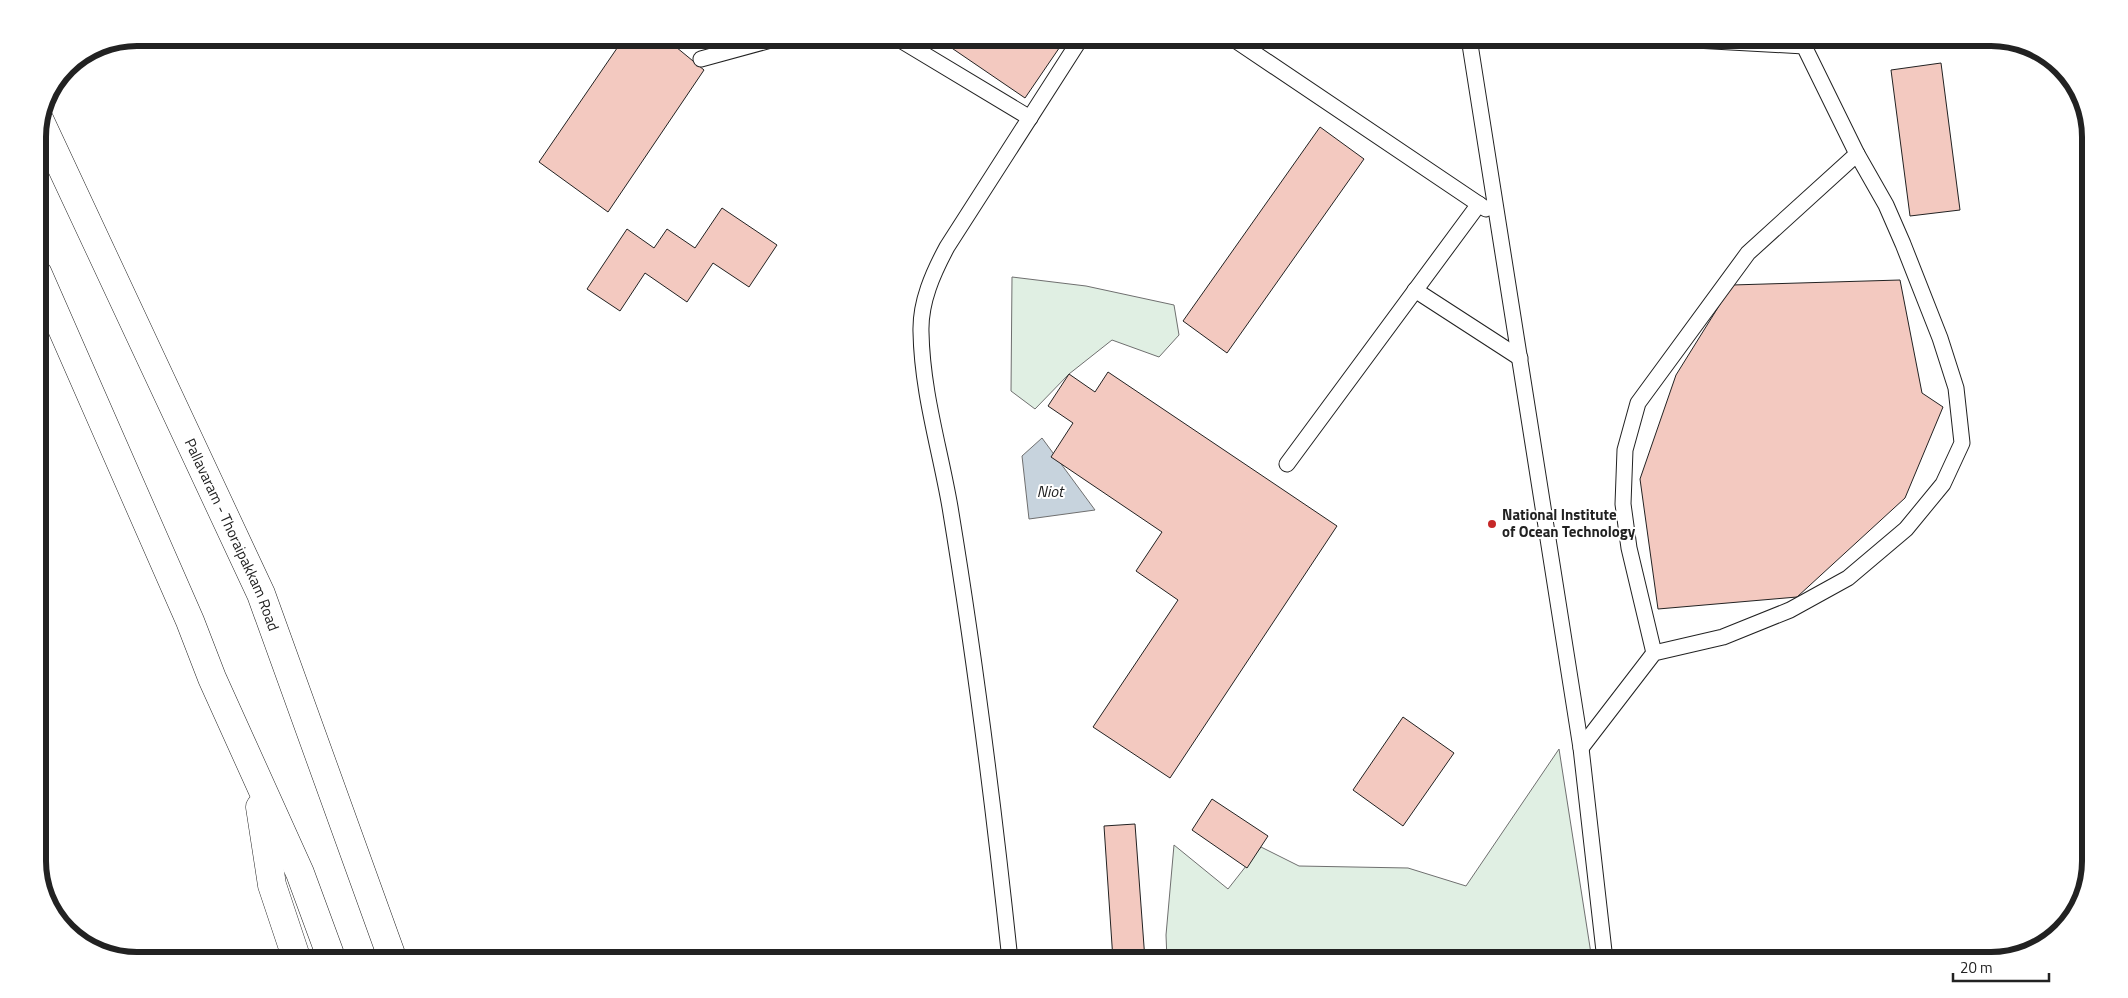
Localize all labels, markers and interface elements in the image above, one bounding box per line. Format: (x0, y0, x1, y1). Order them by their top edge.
street label: Pallavaram - Thoraipakkam Road (179, 434, 285, 634)
water label: Niot (1037, 479, 1065, 503)
place label: National Institute of Ocean Technology (1502, 503, 1636, 543)
marker: National Institute of Ocean Technology (1486, 518, 1498, 530)
scale bar (1953, 950, 2049, 982)
text: 20 m (1960, 956, 1993, 979)

